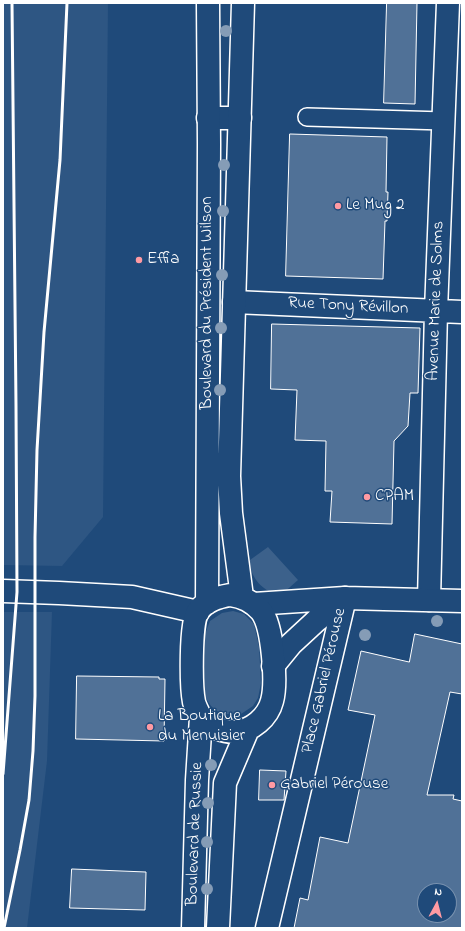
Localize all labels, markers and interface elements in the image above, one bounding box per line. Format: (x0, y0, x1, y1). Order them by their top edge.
street label: Boulevard du Président Wilson (198, 196, 218, 410)
place label: Le Mug 2 (346, 196, 404, 216)
marker: Le Mug 2 (333, 201, 343, 211)
street label: Avenue Marie de Solms (424, 221, 450, 381)
place label: Effia (147, 250, 180, 270)
marker: Effia (134, 255, 144, 265)
street label: Rue Tony Révillon (287, 294, 409, 320)
place label: CPAM (375, 487, 414, 507)
marker: CPAM (362, 492, 372, 502)
street label: Place Gabriel Pérouse (298, 606, 352, 756)
place label: La Boutique du Menuisier (158, 707, 245, 747)
marker: La Boutique du Menuisier (145, 722, 155, 732)
street label: Boulevard de Russie (183, 762, 209, 906)
place label: Gabriel Pérouse (280, 775, 388, 795)
marker: Gabriel Pérouse (267, 780, 277, 790)
north arrow (417, 883, 457, 923)
text: N (434, 884, 443, 900)

